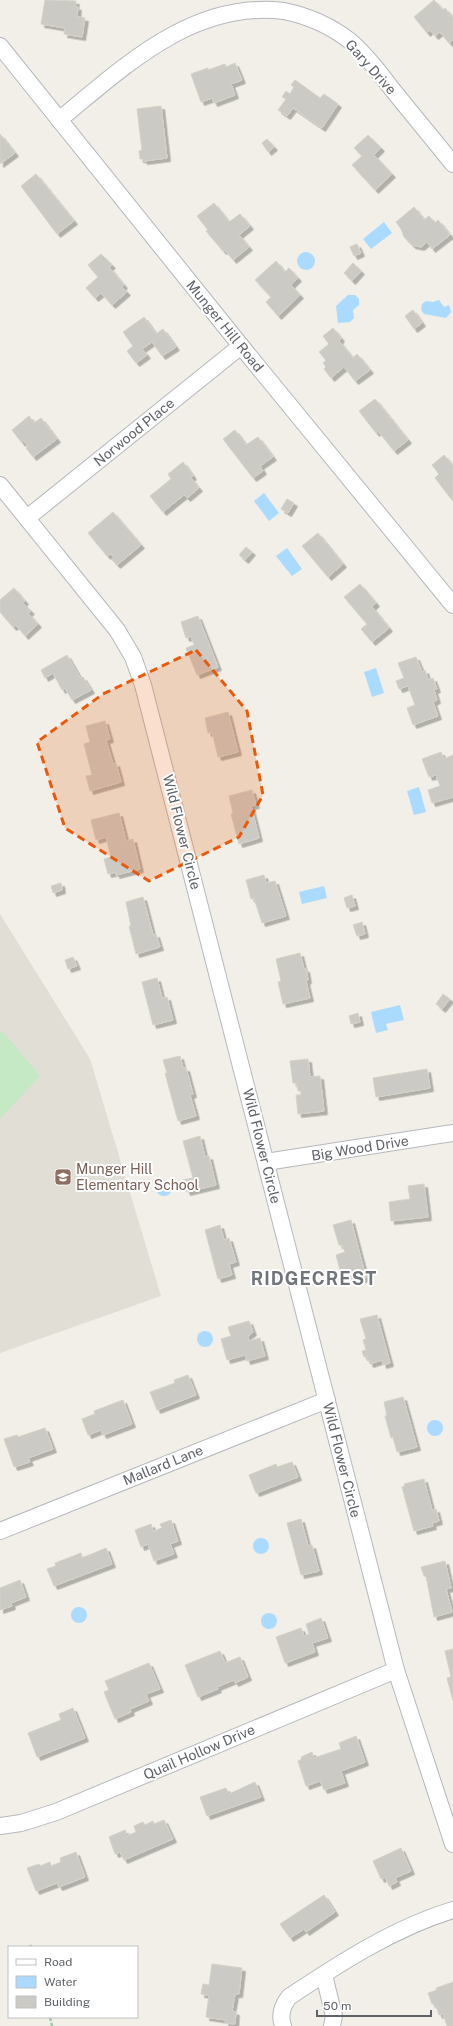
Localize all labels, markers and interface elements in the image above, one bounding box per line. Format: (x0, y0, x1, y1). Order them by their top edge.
street label: Gary Drive (342, 36, 400, 98)
street label: Munger Hill Road (183, 277, 267, 375)
street label: Norwood Place (91, 395, 177, 469)
street label: Wild Flower Circle (160, 773, 204, 891)
street label: Wild Flower Circle (240, 1087, 284, 1205)
street label: Big Wood Drive (310, 1132, 410, 1164)
place label: Munger Hill Elementary School (76, 1161, 199, 1193)
school or university icon: Munger Hill Elementary School (53, 1167, 73, 1187)
district label: RIDGECREST (251, 1268, 377, 1289)
street label: Wild Flower Circle (320, 1401, 364, 1519)
street label: Mallard Lane (121, 1442, 205, 1488)
street label: Quail Hollow Drive (141, 1721, 257, 1783)
legend (8, 1946, 138, 2018)
text: Road (44, 1955, 72, 1969)
text: Water (44, 1975, 78, 1989)
scale bar (317, 1992, 431, 2018)
text: Building (44, 1995, 90, 2009)
text: 50 m (323, 1999, 351, 2013)

